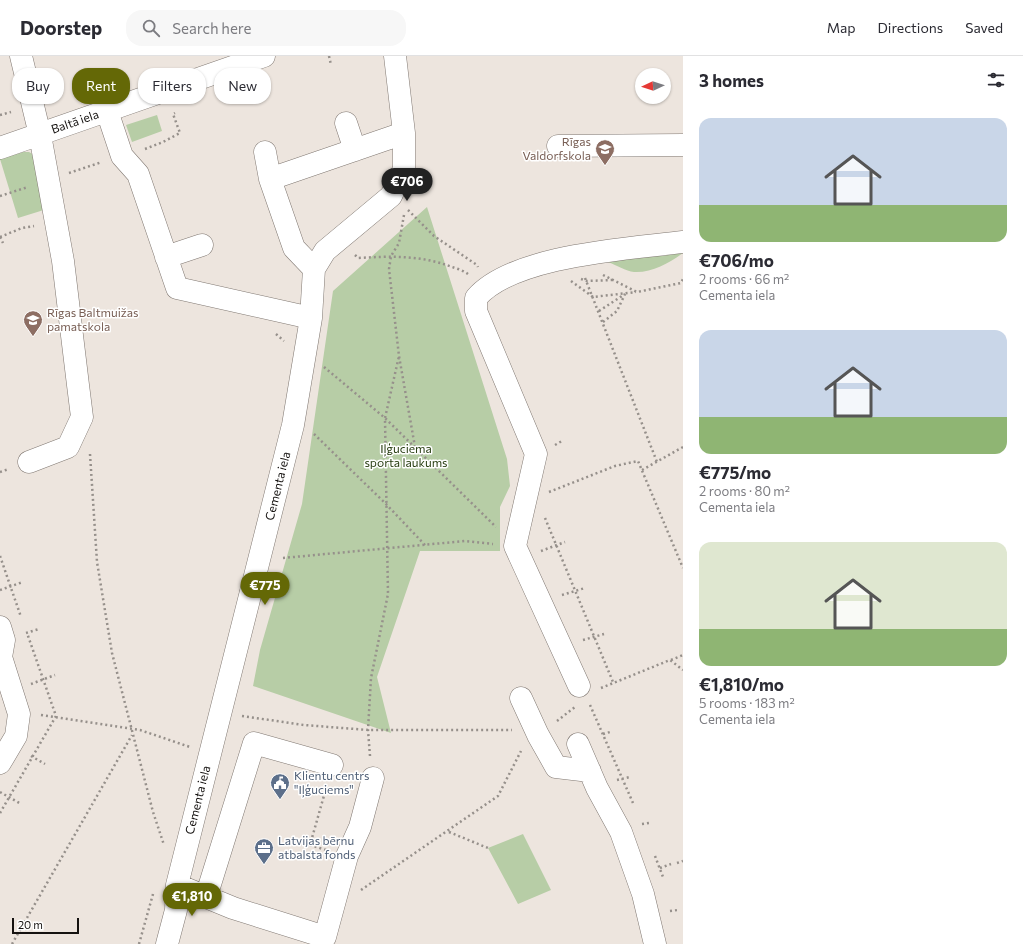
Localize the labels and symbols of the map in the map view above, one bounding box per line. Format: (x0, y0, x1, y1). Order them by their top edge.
north arrow (635, 68, 671, 104)
street label: Baltā iela (49, 106, 100, 136)
place label: Rīgas Valdorfskola (522, 134, 591, 162)
school or university icon: Rīgas Valdorfskola (594, 138, 616, 166)
pin: €706 (383, 168, 431, 202)
place label: Rīgas Baltmuižas pamatskola (47, 305, 139, 333)
school or university icon: Rīgas Baltmuižas pamatskola (22, 309, 44, 337)
park label: Iļģuciema sporta laukums (364, 441, 448, 469)
street label: Cementa iela (262, 450, 292, 522)
pin: €775 (241, 572, 289, 606)
street label: Cementa iela (182, 764, 212, 836)
place label: Klientu centrs "Iļģuciems" (294, 768, 369, 798)
public building icon: Klientu centrs "Iļģuciems" (269, 772, 291, 800)
place label: Latvijas bērnu atbalsta fonds (278, 833, 355, 861)
office icon: Latvijas bērnu atbalsta fonds (253, 837, 275, 865)
pin: €1,810 (159, 883, 225, 917)
scale bar (12, 916, 79, 935)

